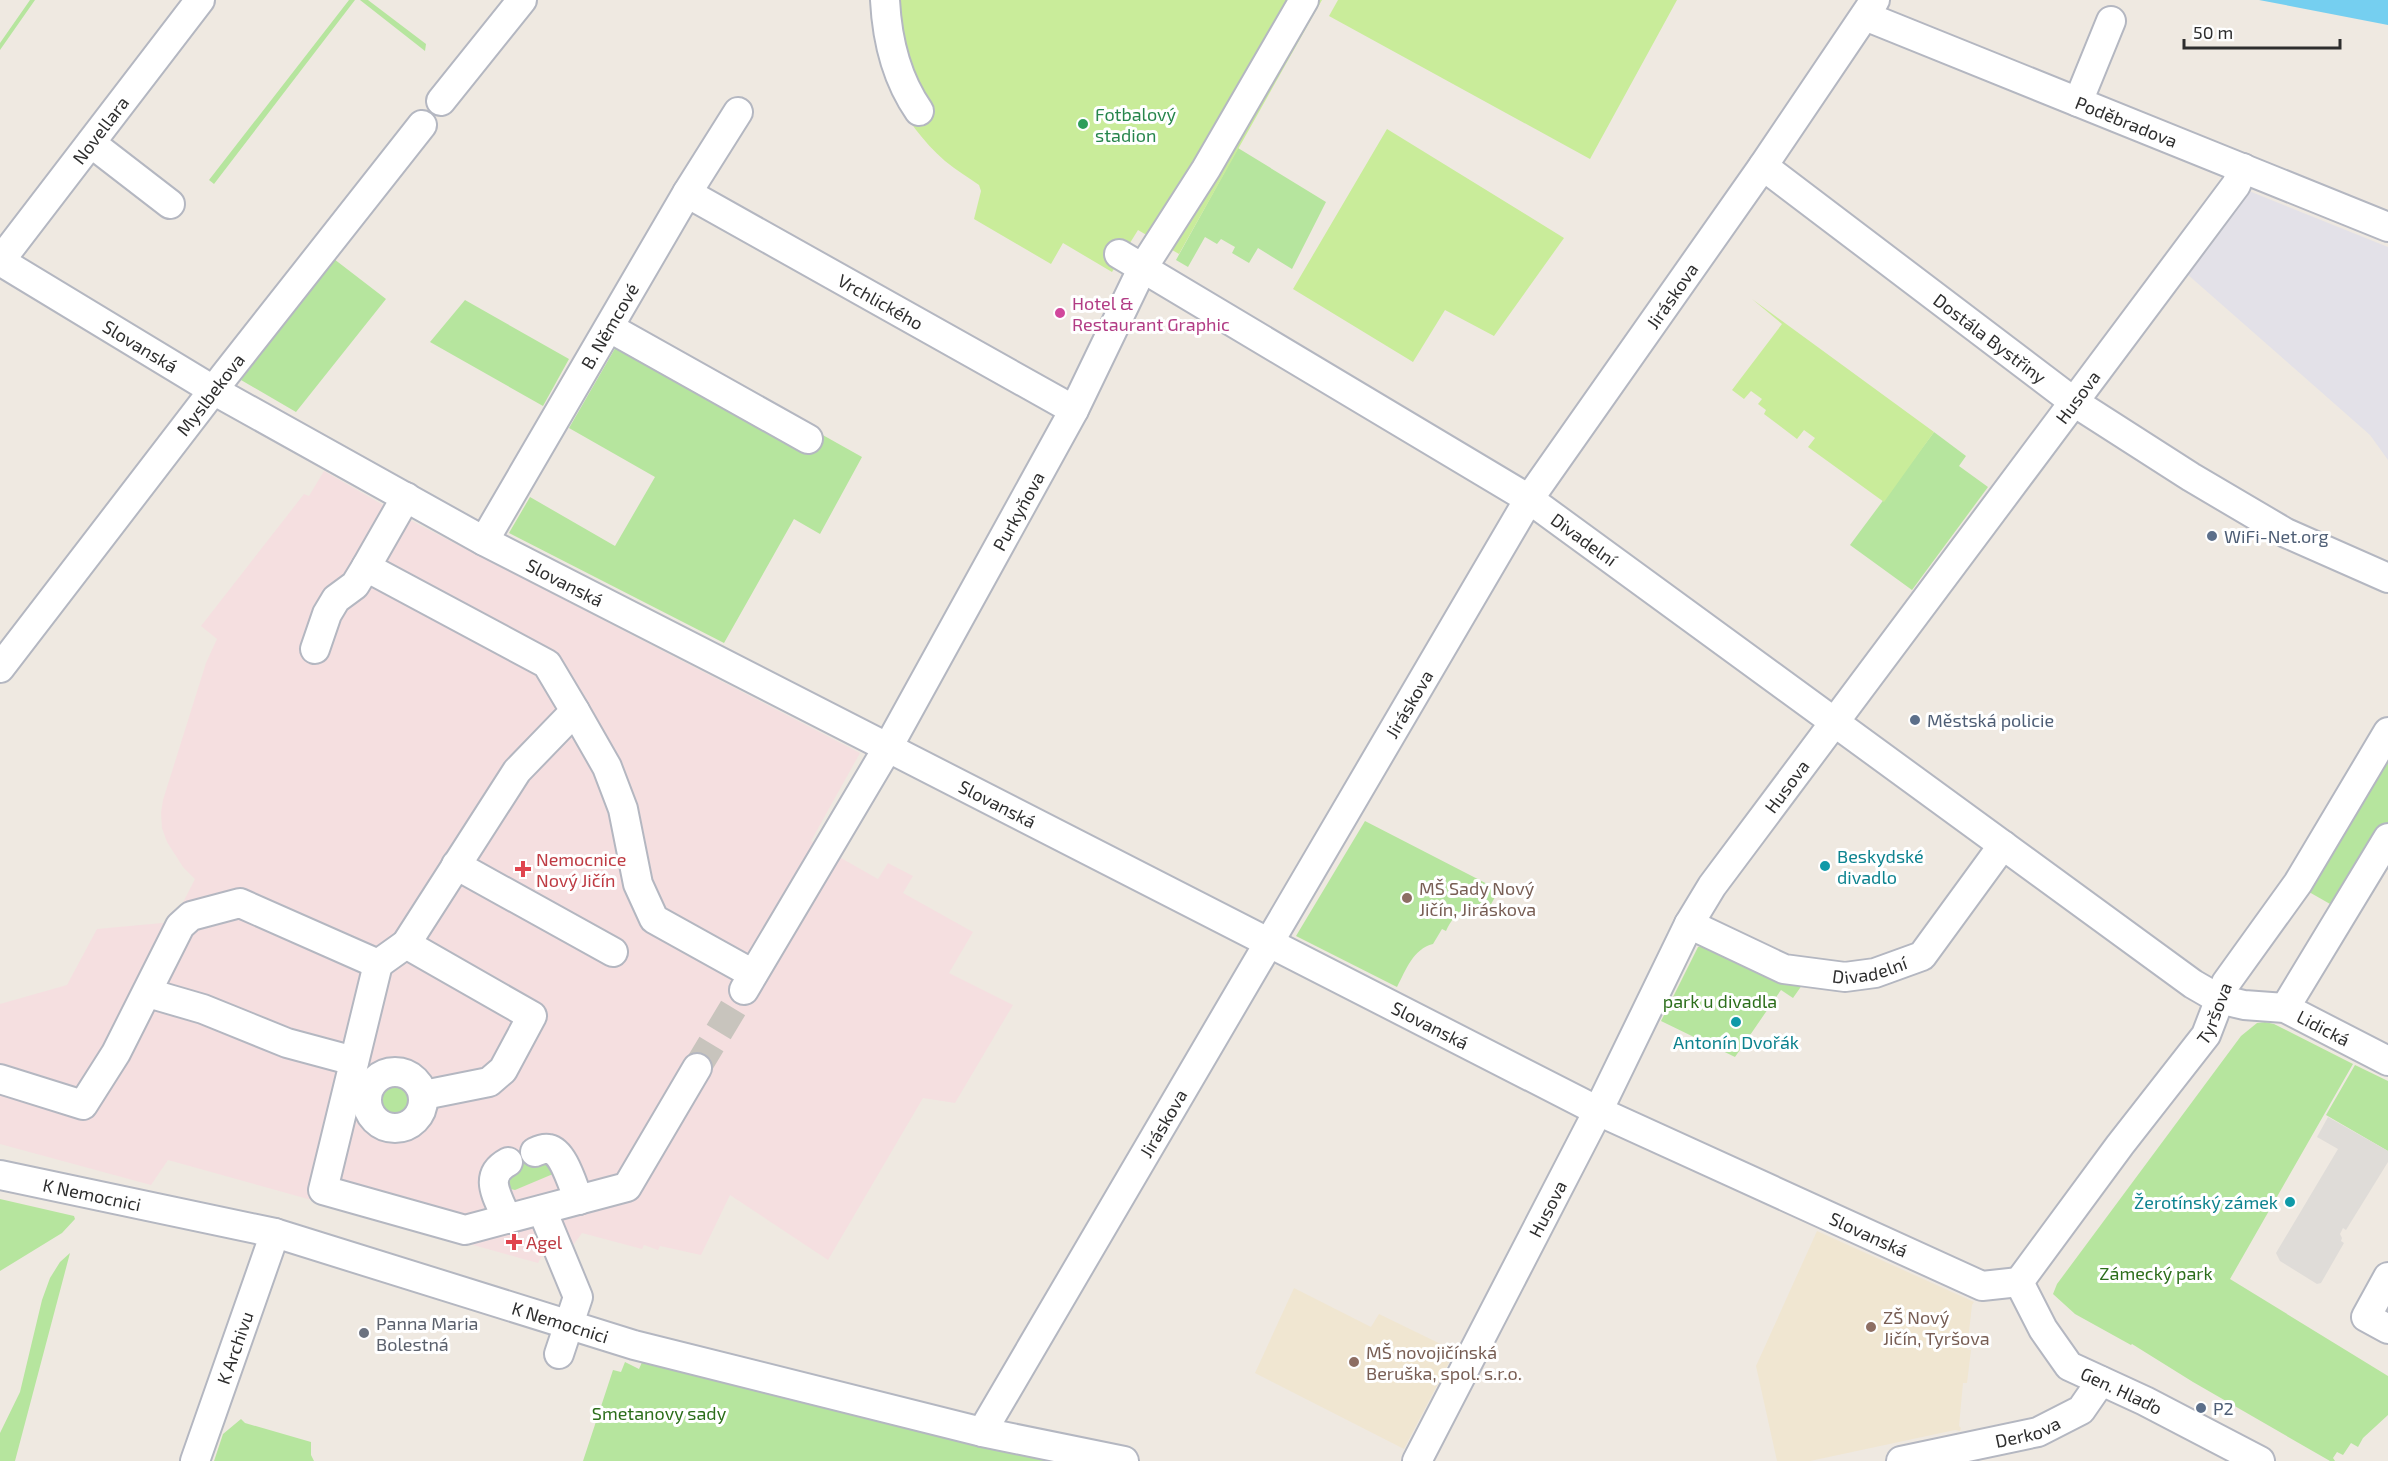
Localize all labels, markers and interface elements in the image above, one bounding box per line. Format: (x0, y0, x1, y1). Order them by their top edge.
scale bar (2184, 12, 2340, 50)
text: 50 m (2193, 21, 2233, 43)
street label: Poděbradova (2072, 91, 2181, 152)
street label: Novellara (67, 92, 133, 168)
place label: Fotbalový stadion (1095, 103, 1177, 146)
marker: Fotbalový stadion (1076, 117, 1090, 131)
street label: Jiráskova (1641, 259, 1702, 333)
street label: Vrchlického (834, 269, 927, 334)
street label: B. Němcové (576, 279, 643, 373)
street label: Dostála Bystřiny (1929, 288, 2051, 388)
place label: Hotel & Restaurant Graphic (1072, 292, 1230, 335)
marker: Hotel & Restaurant Graphic (1053, 306, 1067, 320)
street label: Slovanská (99, 315, 182, 377)
street label: Myslbekova (172, 349, 249, 440)
street label: Husova (2051, 366, 2105, 428)
street label: Purkyňova (988, 468, 1049, 554)
street label: Divadelní (1547, 508, 1622, 571)
place label: WiFi-Net.org (2224, 525, 2329, 547)
marker: WiFi-Net.org (2205, 529, 2219, 543)
street label: Slovanská (523, 554, 607, 611)
street label: Jiráskova (1380, 666, 1437, 742)
place label: Městská policie (1927, 709, 2054, 731)
marker: Městská policie (1908, 713, 1922, 727)
street label: Husova (1760, 755, 1814, 817)
street label: Slovanská (955, 775, 1040, 833)
place label: Beskydské divadlo (1837, 845, 1924, 888)
place label: Nemocnice Nový Jičín (536, 848, 626, 891)
marker: Beskydské divadlo (1818, 859, 1832, 873)
marker: Nemocnice Nový Jičín (514, 860, 532, 878)
place label: MŠ Sady Nový Jičín, Jiráskova (1419, 877, 1536, 920)
marker: MŠ Sady Nový Jičín, Jiráskova (1400, 891, 1414, 905)
street label: Divadelní (1831, 951, 1910, 988)
street label: Tyršova (2192, 979, 2236, 1049)
park label: park u divadla (1663, 990, 1777, 1012)
street label: Slovanská (1388, 996, 1472, 1054)
street label: Lidická (2293, 1005, 2354, 1050)
marker: Antonín Dvořák (1729, 1015, 1743, 1029)
place label: Antonín Dvořák (1673, 1031, 1799, 1053)
street label: Jiráskova (1135, 1085, 1192, 1161)
street label: K Nemocnici (41, 1173, 143, 1215)
street label: Husova (1524, 1177, 1571, 1241)
place label: Žerotínský zámek (2134, 1191, 2278, 1213)
marker: Žerotínský zámek (2283, 1195, 2297, 1209)
street label: Slovanská (1826, 1207, 1911, 1262)
place label: Agel (526, 1231, 563, 1253)
marker: Agel (507, 1235, 521, 1249)
park label: Zámecký park (2099, 1262, 2213, 1284)
street label: K Nemocnici (509, 1297, 611, 1347)
place label: ZŠ Nový Jičín, Tyršova (1883, 1306, 1990, 1349)
street label: K Archivu (212, 1308, 258, 1387)
place label: Panna Maria Bolestná (376, 1312, 478, 1355)
marker: ZŠ Nový Jičín, Tyršova (1864, 1320, 1878, 1334)
marker: Panna Maria Bolestná (357, 1326, 371, 1340)
place label: MŠ novojičínská Beruška, spol. s.r.o. (1366, 1341, 1522, 1384)
marker: MŠ novojičínská Beruška, spol. s.r.o. (1347, 1355, 1361, 1369)
street label: Gen. Hlaďo (2077, 1362, 2166, 1419)
place label: P2 (2213, 1397, 2234, 1419)
marker: P2 (2194, 1401, 2208, 1415)
park label: Smetanovy sady (592, 1402, 727, 1424)
street label: Derkova (1993, 1411, 2064, 1452)

